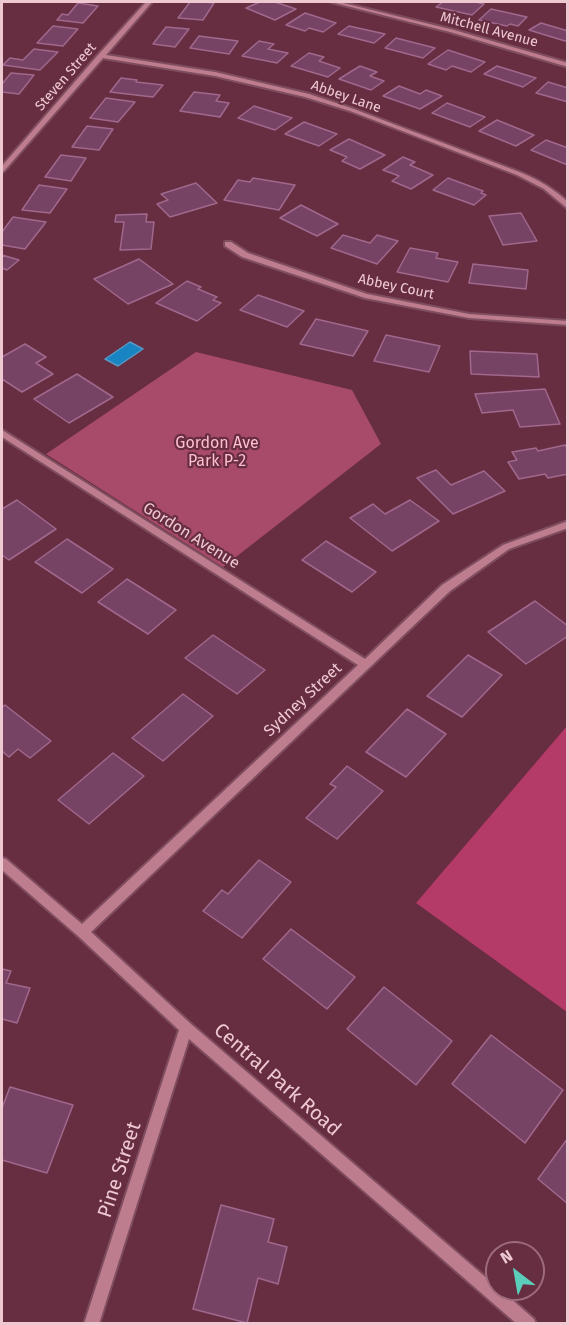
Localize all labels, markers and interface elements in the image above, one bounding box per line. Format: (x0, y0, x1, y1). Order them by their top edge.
street label: Mitchell Avenue (438, 9, 540, 51)
street label: Steven Street (32, 40, 100, 114)
street label: Abbey Lane (309, 77, 383, 117)
street label: Abbey Court (357, 271, 435, 303)
park label: Gordon Ave Park P-2 (175, 434, 259, 472)
street label: Gordon Avenue (139, 499, 243, 573)
street label: Sydney Street (260, 659, 346, 741)
street label: Central Park Road (209, 1018, 345, 1142)
street label: Pine Street (93, 1119, 147, 1221)
north arrow (485, 1241, 545, 1301)
text: N (497, 1246, 516, 1268)

